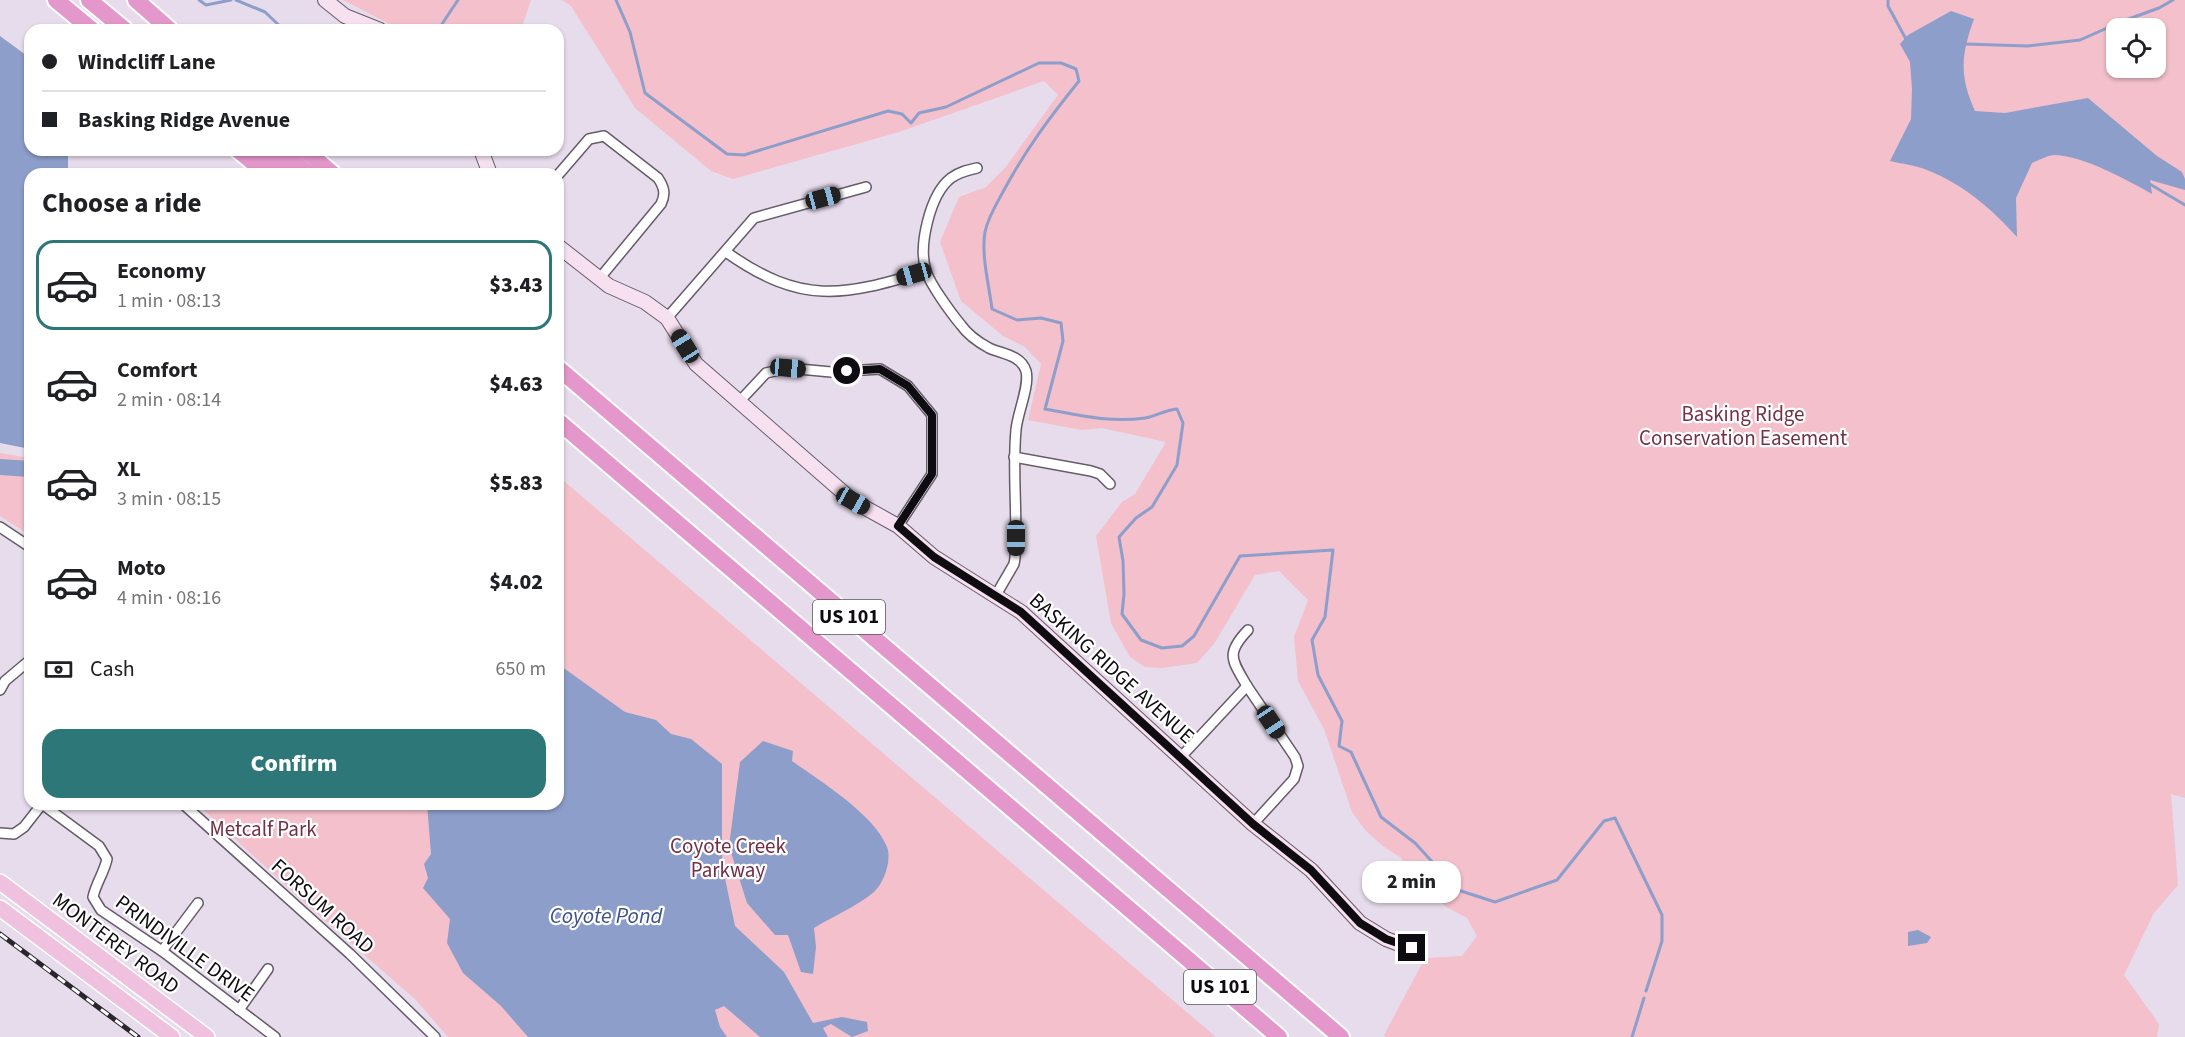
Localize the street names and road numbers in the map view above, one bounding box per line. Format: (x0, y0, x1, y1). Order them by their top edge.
street label: BASKING RIDGE AVENUE (1023, 586, 1201, 750)
road number: US 101 (813, 600, 885, 634)
street label: FORSUM ROAD (265, 851, 381, 961)
street label: MONTEREY ROAD (46, 885, 186, 1001)
street label: PRINDIVILLE DRIVE (109, 887, 261, 1009)
road number: US 101 (1184, 970, 1256, 1004)

